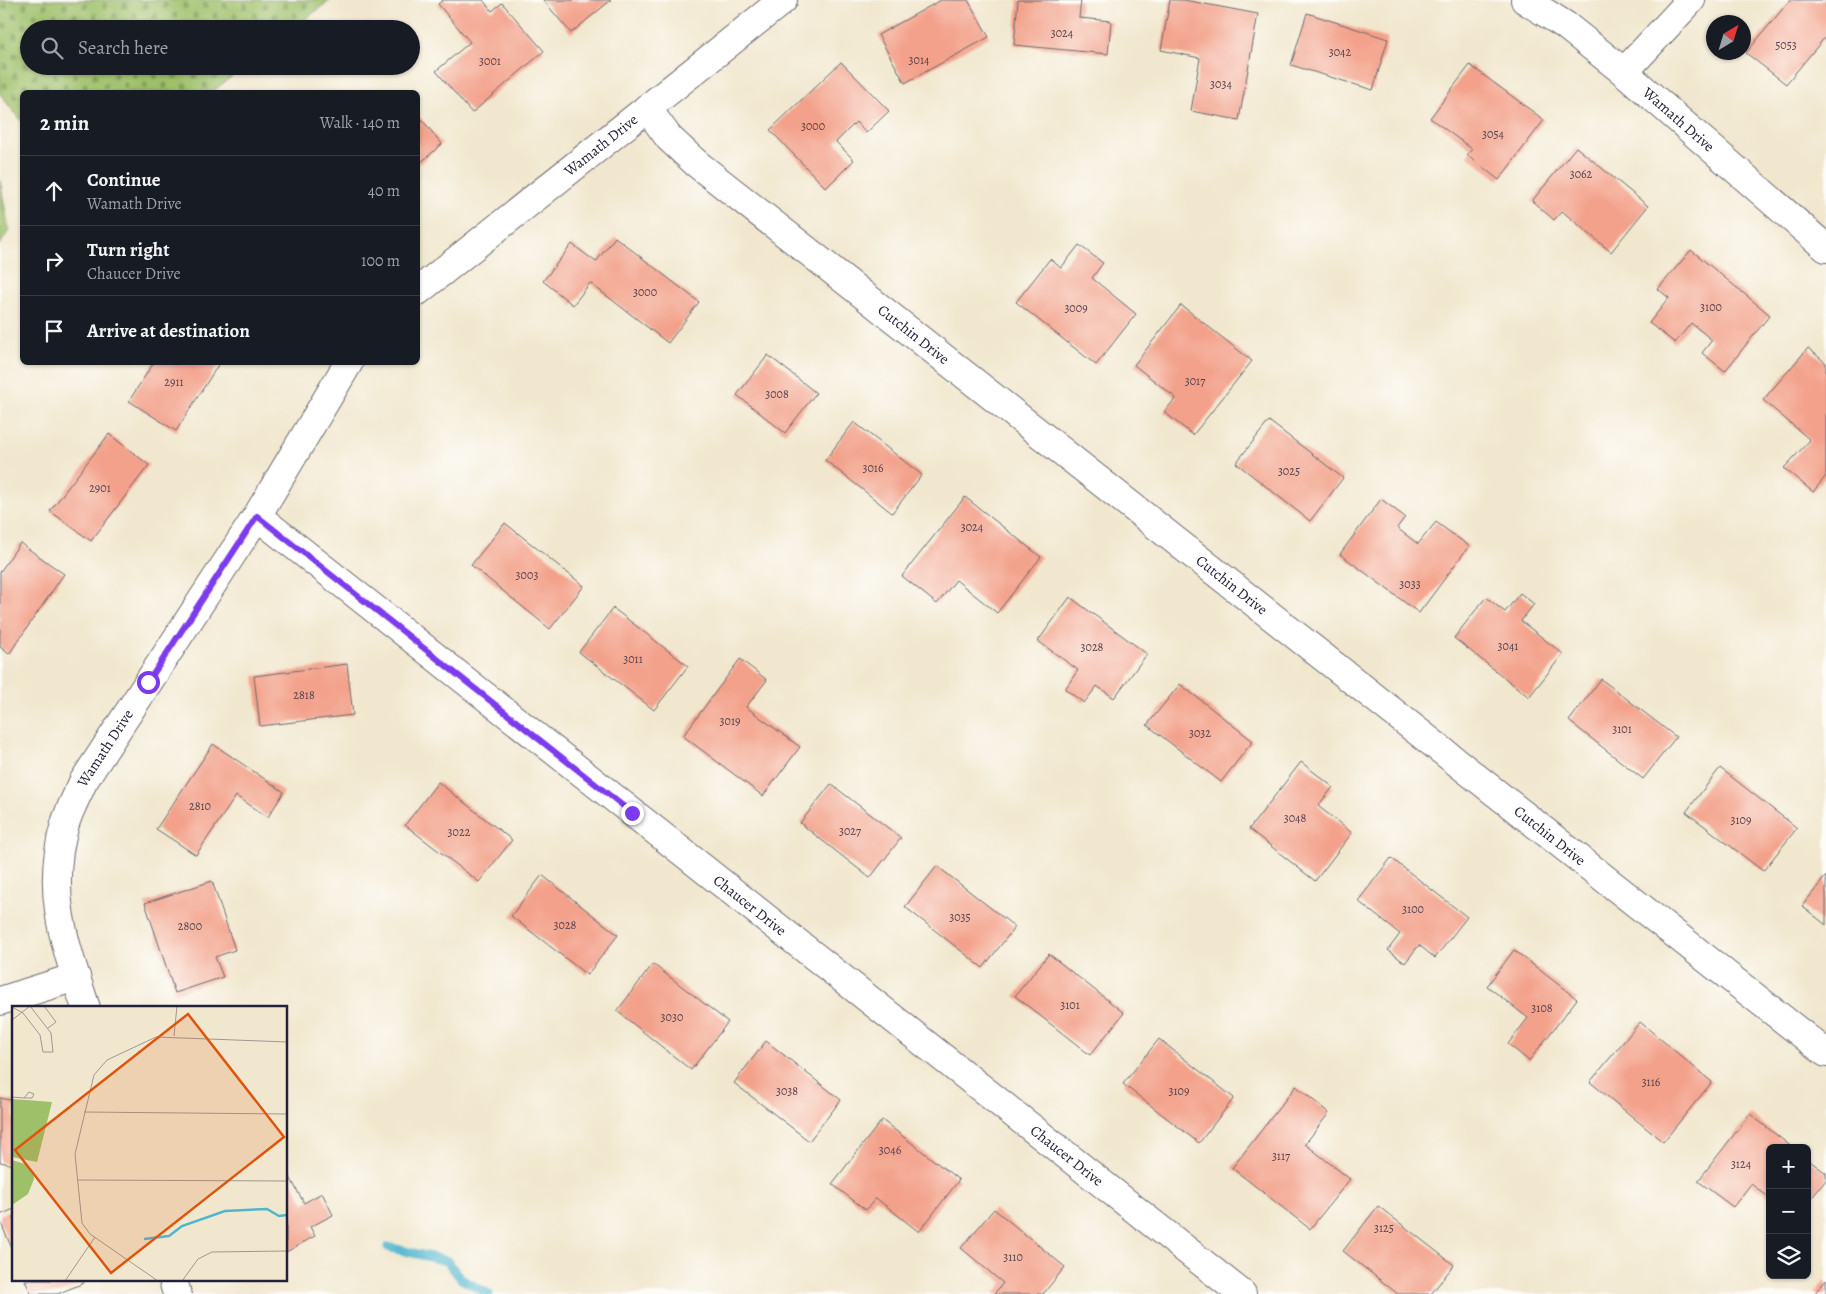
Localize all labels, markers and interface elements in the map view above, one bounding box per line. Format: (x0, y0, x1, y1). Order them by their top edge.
north arrow (1706, 15, 1751, 60)
search box (20, 20, 420, 75)
house number: 3024 (1051, 25, 1074, 41)
icon: search (38, 34, 66, 62)
text: Search here (78, 35, 168, 61)
house number: 5053 (1775, 37, 1797, 53)
house number: 3042 (1329, 44, 1352, 60)
house number: 3014 (909, 52, 930, 68)
house number: 3001 (479, 53, 501, 69)
house number: 3034 (1210, 76, 1232, 92)
street label: Wamath Drive (1638, 82, 1719, 156)
text: 2 min (40, 109, 89, 137)
street label: Wamath Drive (559, 109, 642, 181)
text: Walk · 140 m (320, 112, 400, 134)
house number: 3000 (801, 118, 825, 134)
house number: 3054 (1482, 126, 1505, 142)
house number: 3062 (1570, 166, 1593, 182)
text: Continue (87, 167, 161, 193)
icon: ahead (40, 177, 68, 205)
text: 40 m (368, 180, 400, 202)
text: Wamath Drive (87, 193, 182, 215)
text: Turn right (87, 237, 169, 263)
icon: right (40, 247, 68, 275)
text: 100 m (361, 250, 400, 272)
text: Chaucer Drive (87, 263, 181, 285)
house number: 3000 (633, 284, 657, 300)
house number: 3100 (1700, 299, 1722, 315)
street label: Cutchin Drive (874, 300, 954, 369)
house number: 3009 (1064, 300, 1088, 316)
icon: arrive (40, 317, 68, 345)
text: Arrive at destination (87, 318, 250, 344)
house number: 3017 (1185, 373, 1206, 389)
house number: 2911 (164, 374, 184, 390)
house number: 3008 (765, 386, 789, 402)
house number: 3016 (862, 460, 884, 476)
house number: 3025 (1278, 463, 1300, 479)
house number: 2901 (89, 480, 111, 496)
house number: 3024 (961, 519, 984, 535)
street label: Cutchin Drive (1192, 551, 1272, 620)
house number: 3003 (516, 567, 538, 583)
house number: 3033 (1399, 576, 1421, 592)
house number: 3041 (1498, 638, 1518, 654)
house number: 3028 (1081, 639, 1104, 655)
house number: 3011 (623, 651, 643, 667)
route start (137, 671, 160, 694)
house number: 2818 (293, 687, 315, 703)
street label: Wamath Drive (72, 705, 138, 792)
house number: 3019 (720, 713, 740, 729)
house number: 3101 (1612, 721, 1632, 737)
house number: 3032 (1189, 725, 1211, 741)
house number: 2810 (189, 798, 211, 814)
street label: Cutchin Drive (1510, 801, 1590, 870)
route end (621, 802, 644, 825)
house number: 3048 (1284, 810, 1306, 826)
house number: 3109 (1731, 812, 1751, 828)
house number: 3027 (839, 823, 862, 839)
house number: 3022 (448, 824, 471, 840)
street label: Chaucer Drive (709, 870, 791, 940)
house number: 3100 (1402, 901, 1424, 917)
house number: 3035 (949, 909, 971, 925)
house number: 3028 (554, 917, 577, 933)
house number: 2800 (178, 918, 202, 934)
house number: 3101 (1060, 997, 1080, 1013)
house number: 3108 (1531, 1000, 1553, 1016)
inset map (12, 1006, 288, 1282)
house number: 3030 (661, 1009, 683, 1025)
house number: 3116 (1642, 1074, 1661, 1090)
house number: 3038 (776, 1083, 798, 1099)
house number: 3109 (1169, 1083, 1189, 1099)
street label: Chaucer Drive (1026, 1121, 1108, 1191)
house number: 3046 (879, 1142, 902, 1158)
map controls (1766, 1144, 1811, 1279)
button: + (1766, 1144, 1811, 1189)
house number: 3117 (1272, 1148, 1291, 1164)
house number: 3124 (1731, 1156, 1752, 1172)
button: − (1766, 1189, 1811, 1234)
house number: 3125 (1374, 1220, 1394, 1236)
button: layers (1766, 1234, 1811, 1279)
house number: 3110 (1003, 1249, 1023, 1265)

